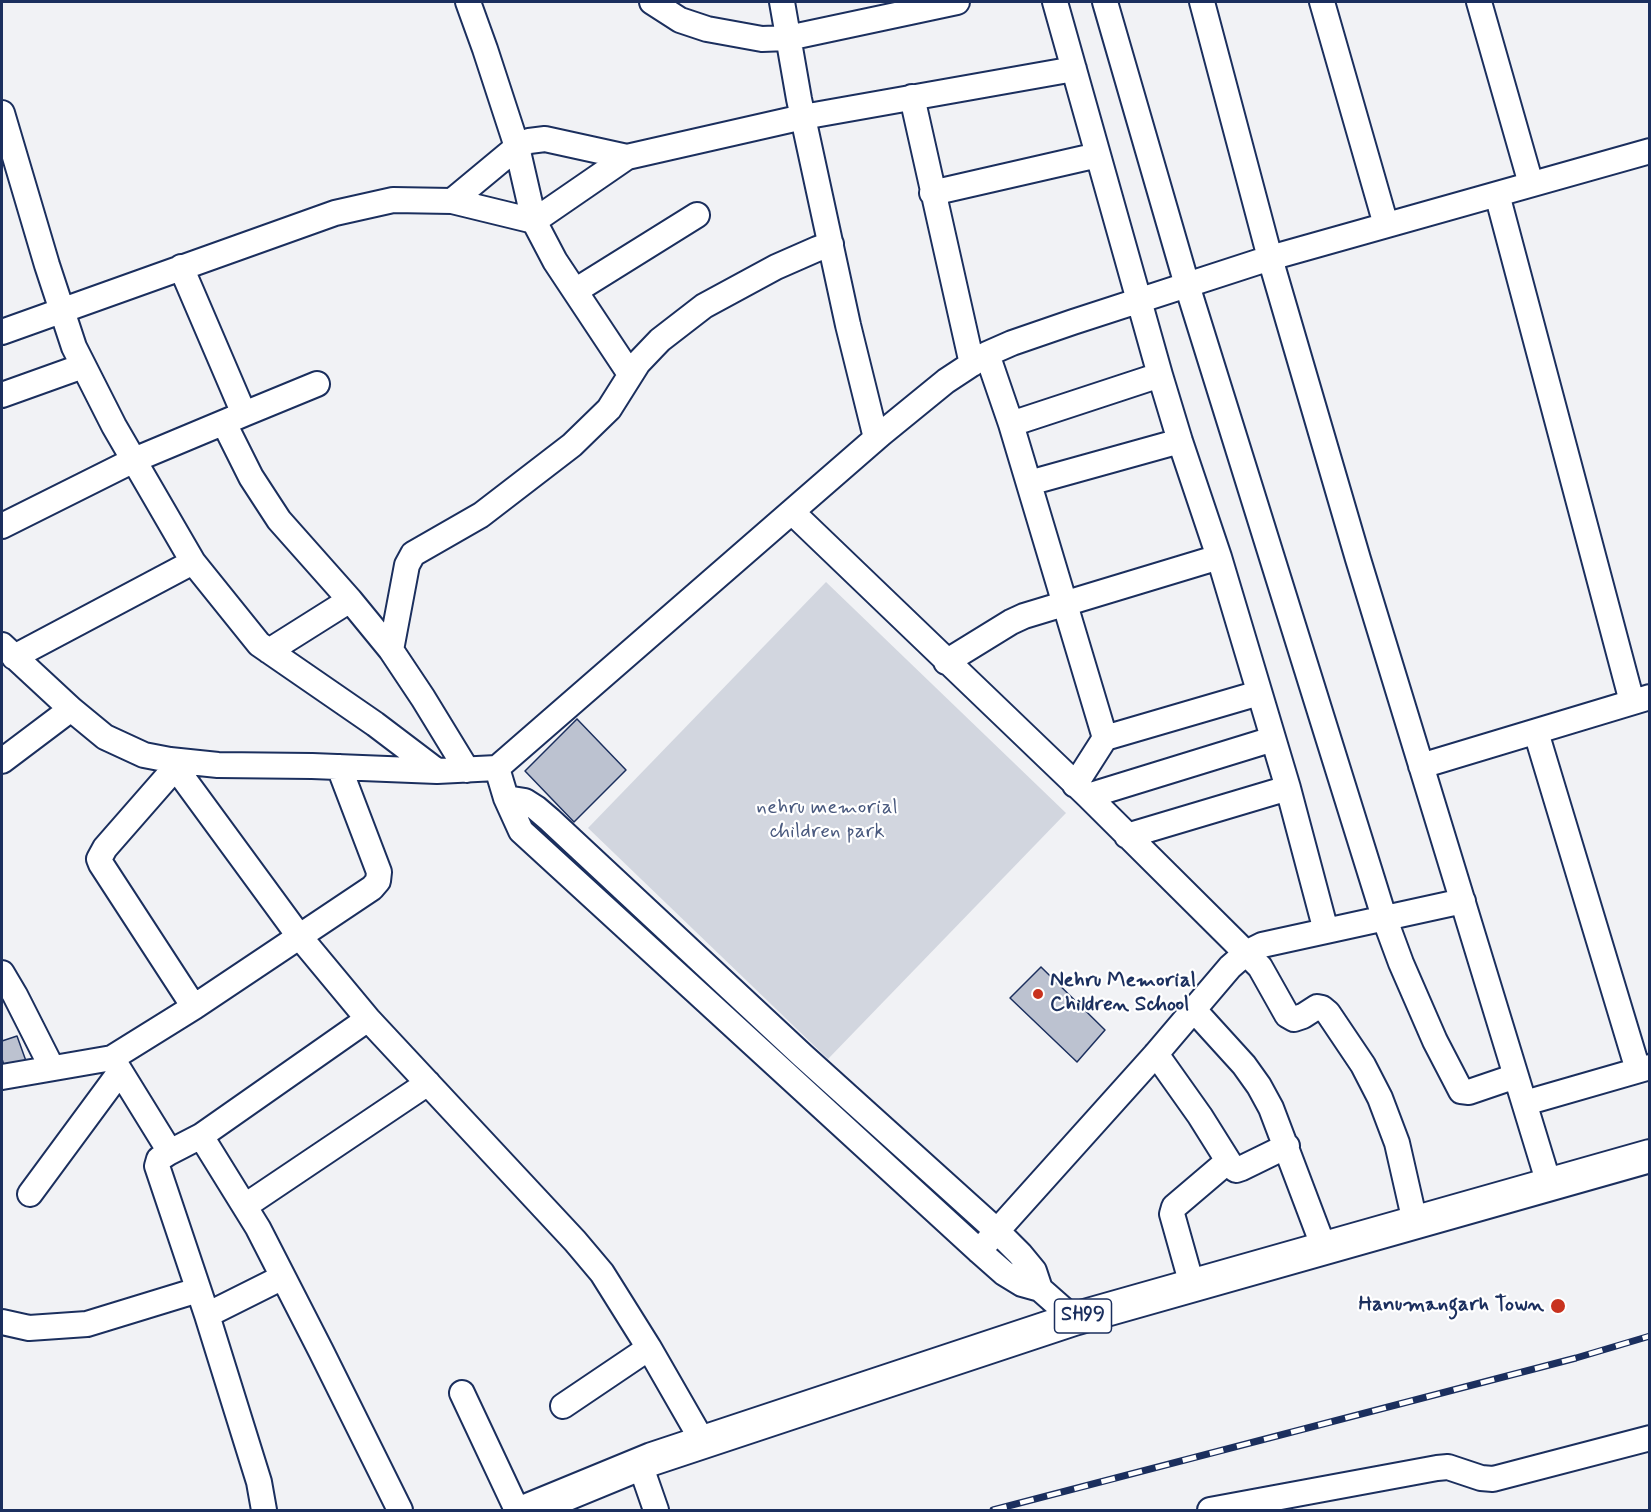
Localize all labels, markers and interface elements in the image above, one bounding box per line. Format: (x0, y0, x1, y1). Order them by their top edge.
park label: nehru memorial children park (756, 796, 898, 846)
place label: Nehru Memorial Children School (1050, 969, 1196, 1019)
marker: Nehru Memorial Children School (1031, 987, 1045, 1001)
place label: Hanumangarh Town (1359, 1293, 1544, 1319)
marker: Hanumangarh Town (1549, 1297, 1567, 1315)
road number: SH99 (1054, 1299, 1112, 1333)

